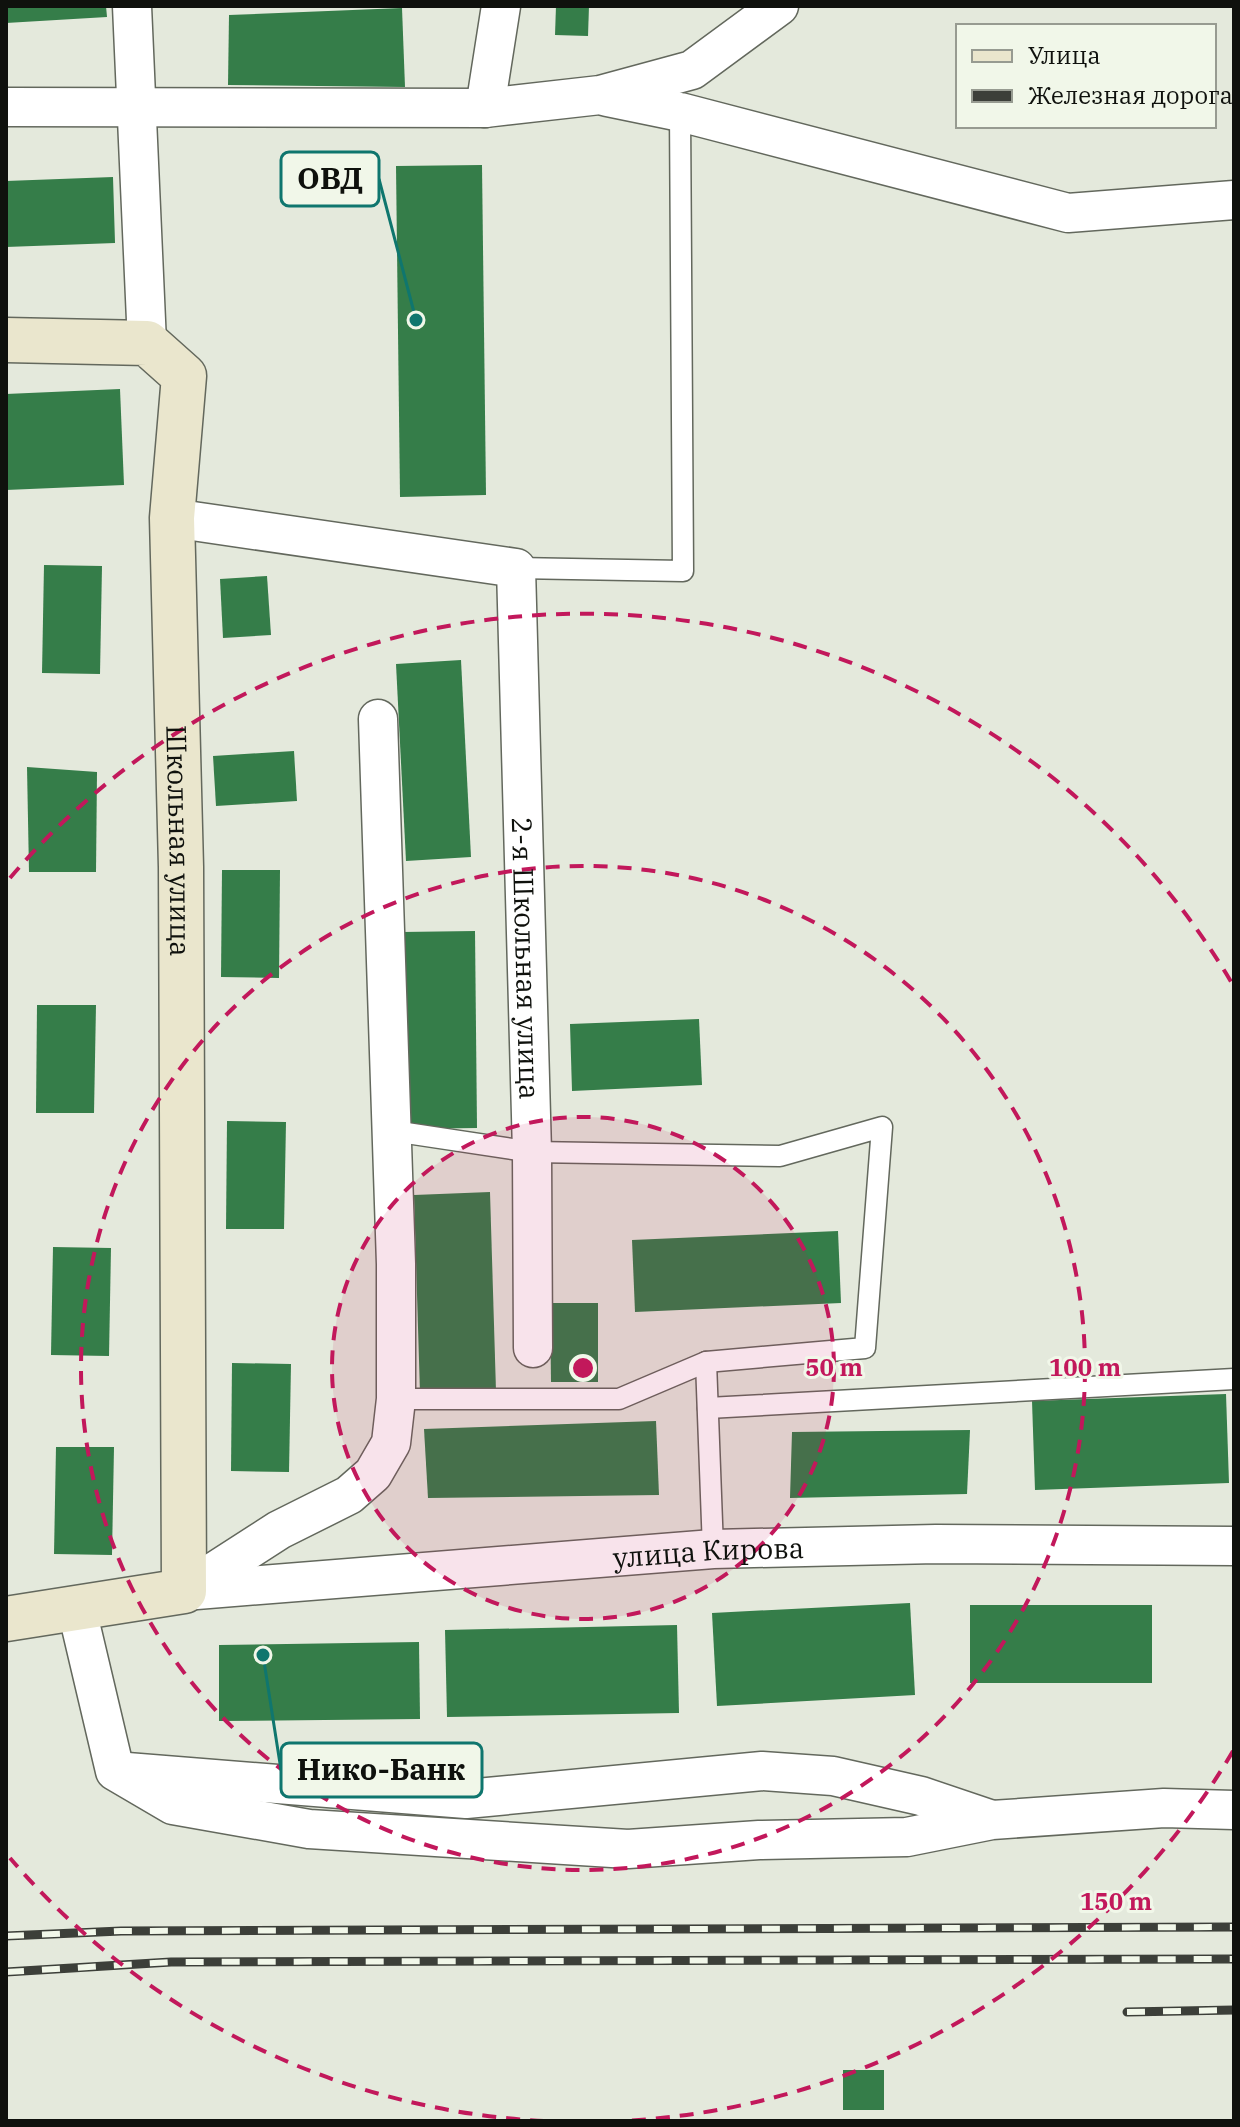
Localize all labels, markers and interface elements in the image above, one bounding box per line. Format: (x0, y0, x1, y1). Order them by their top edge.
legend (956, 24, 1216, 128)
text: Улица (1028, 39, 1101, 71)
text: Железная дорога (1028, 79, 1233, 111)
callout: ОВД (281, 152, 379, 206)
text: ОВД (297, 158, 363, 197)
street label: Школьная улица (159, 725, 200, 957)
street label: 2-я Школьная улица (504, 817, 549, 1100)
text: 50 m (805, 1351, 863, 1383)
text: 100 m (1049, 1351, 1121, 1383)
centre of rings (569, 1354, 597, 1382)
street label: улица Кирова (611, 1528, 804, 1575)
callout: Нико-Банк (281, 1743, 482, 1797)
text: Нико-Банк (297, 1749, 465, 1788)
text: 150 m (1080, 1885, 1152, 1917)

